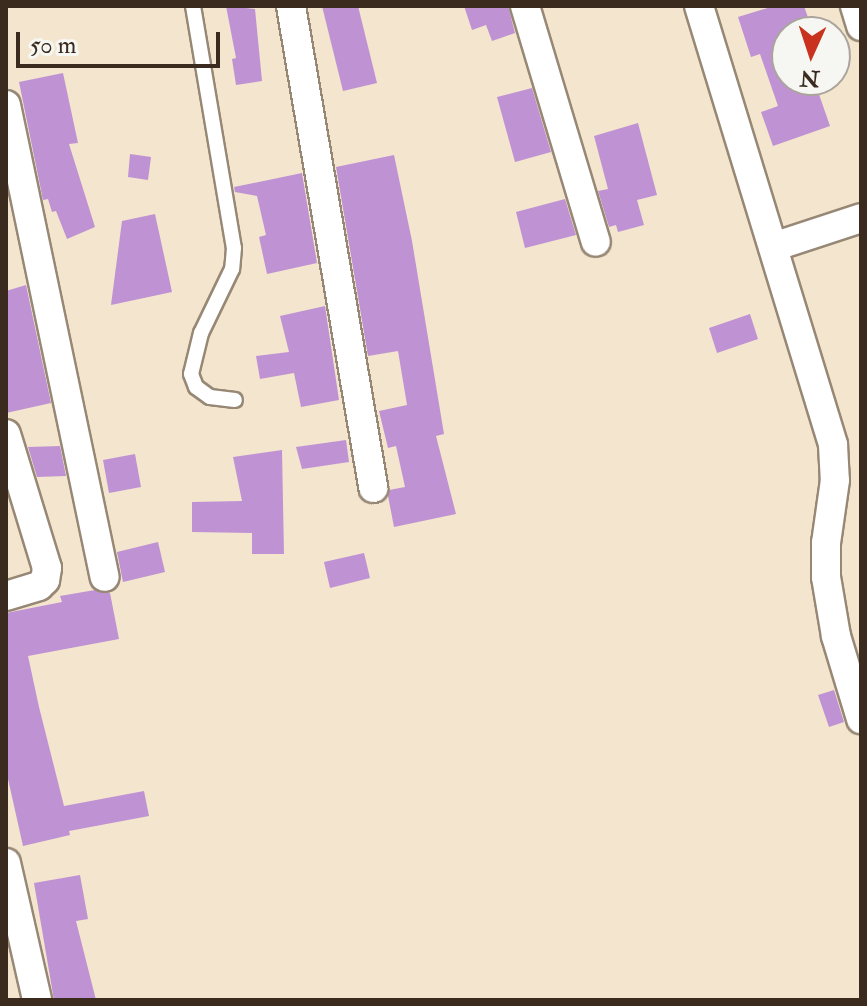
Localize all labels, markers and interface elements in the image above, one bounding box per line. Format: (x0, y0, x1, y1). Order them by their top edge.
scale bar (20, 16, 224, 66)
north arrow (771, 16, 851, 96)
text: 50 m (30, 30, 76, 61)
text: N (799, 63, 820, 92)

